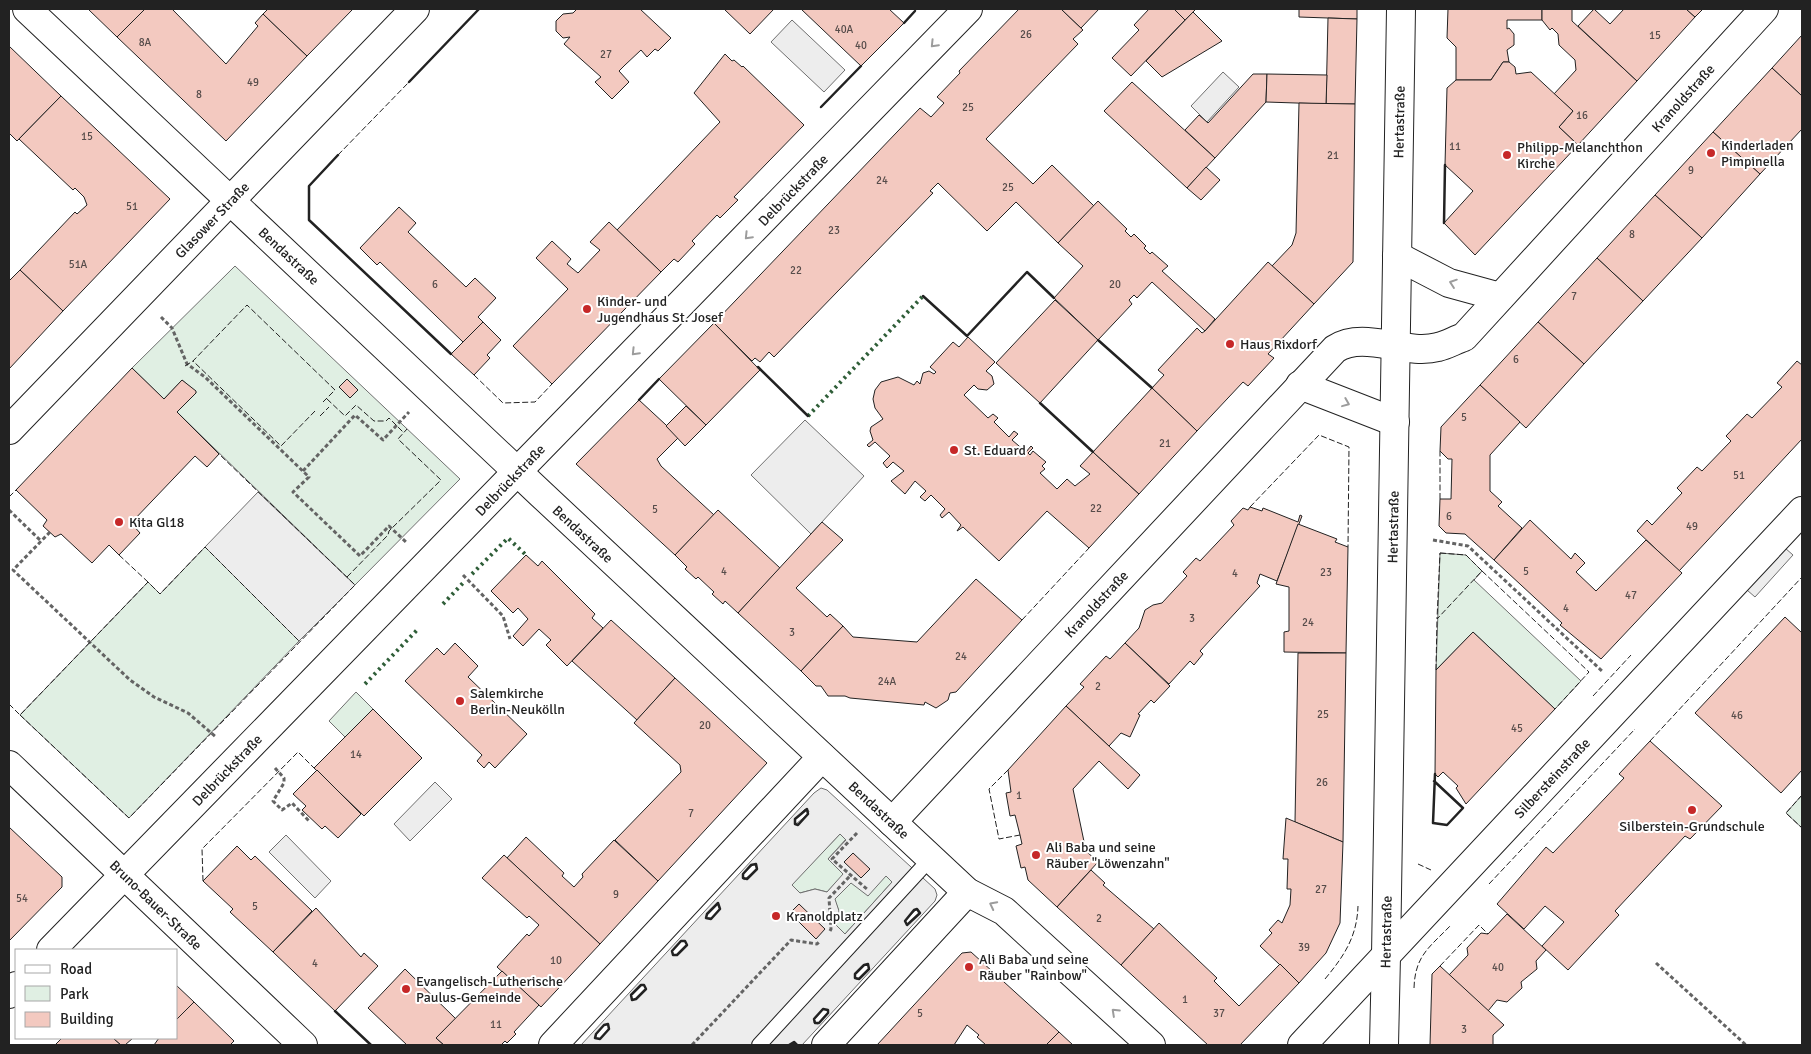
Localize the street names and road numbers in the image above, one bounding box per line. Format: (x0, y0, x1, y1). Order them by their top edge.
street label: Kranoldstraße (1648, 61, 1718, 136)
street label: Hertastraße (1390, 85, 1409, 159)
street label: Delbrückstraße (755, 151, 832, 230)
street label: Glasower Straße (172, 179, 253, 262)
street label: Bendastraße (255, 224, 322, 289)
street label: Delbrückstraße (472, 441, 549, 520)
street label: Hertastraße (1384, 490, 1403, 564)
street label: Bendastraße (549, 502, 616, 567)
street label: Kranoldstraße (1061, 567, 1132, 642)
street label: Delbrückstraße (189, 731, 266, 810)
street label: Silbersteinstraße (1511, 735, 1594, 822)
street label: Bendastraße (845, 778, 912, 843)
street label: Bruno-Bauer-Straße (106, 857, 205, 954)
street label: Hertastraße (1377, 895, 1396, 969)

